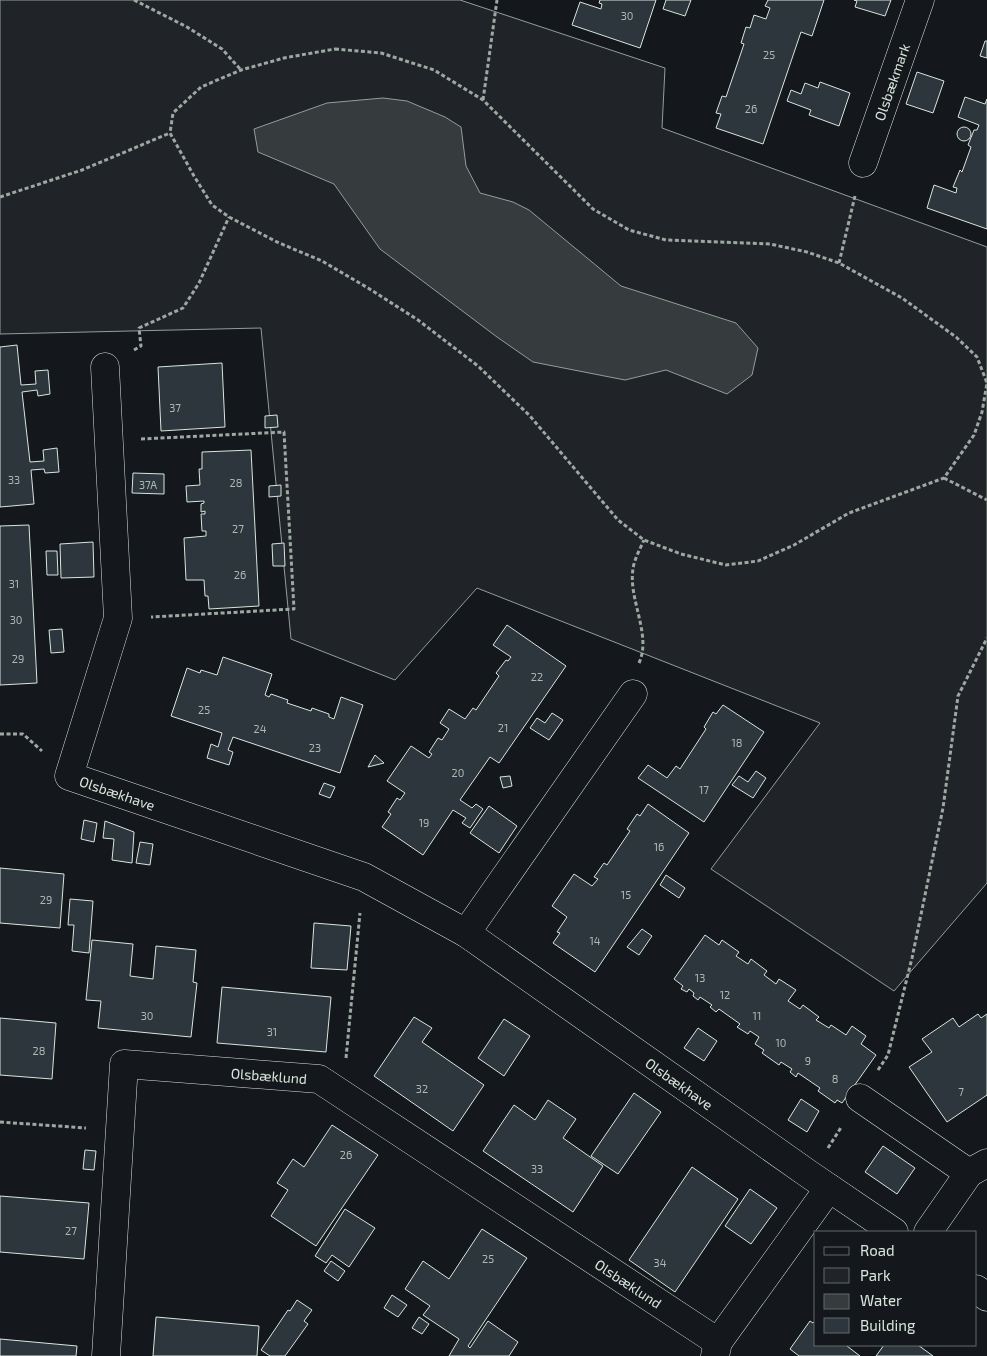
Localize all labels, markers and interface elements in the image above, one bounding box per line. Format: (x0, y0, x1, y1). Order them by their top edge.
house number: 30 (621, 9, 633, 22)
street label: Olsbækmark (870, 41, 913, 123)
house number: 25 (763, 48, 775, 61)
house number: 26 (745, 102, 757, 115)
house number: 37 (169, 401, 181, 414)
house number: 33 (8, 473, 20, 486)
house number: 28 (230, 476, 242, 489)
house number: 37A (139, 478, 157, 491)
house number: 27 (232, 522, 244, 535)
house number: 26 (234, 568, 246, 581)
house number: 31 (9, 577, 19, 590)
house number: 30 (10, 613, 22, 626)
house number: 29 (12, 652, 24, 665)
house number: 22 (531, 670, 543, 683)
house number: 25 (198, 703, 210, 716)
house number: 21 (498, 721, 508, 734)
house number: 24 (254, 722, 267, 735)
house number: 18 (731, 736, 743, 749)
house number: 23 (309, 741, 321, 754)
house number: 20 (452, 766, 464, 779)
street label: Olsbækhave (78, 772, 157, 813)
house number: 17 (699, 783, 709, 796)
house number: 19 (419, 816, 429, 829)
house number: 16 (654, 840, 664, 853)
house number: 15 (621, 888, 631, 901)
house number: 29 (40, 893, 52, 906)
house number: 14 (589, 934, 601, 947)
house number: 13 (695, 971, 705, 984)
house number: 12 (720, 988, 730, 1001)
house number: 30 (141, 1009, 153, 1022)
house number: 11 (753, 1009, 761, 1022)
house number: 31 (267, 1025, 277, 1038)
house number: 10 (775, 1036, 787, 1049)
house number: 28 (33, 1044, 45, 1057)
street label: Olsbækhave (642, 1054, 717, 1113)
house number: 9 (805, 1054, 811, 1067)
street label: Olsbæklund (230, 1064, 308, 1087)
house number: 8 (832, 1072, 838, 1085)
house number: 32 (416, 1082, 428, 1095)
house number: 7 (958, 1085, 964, 1098)
house number: 26 (340, 1148, 352, 1161)
house number: 33 (531, 1162, 543, 1175)
house number: 27 (65, 1224, 77, 1237)
legend (814, 1231, 977, 1346)
text: Road (860, 1241, 895, 1259)
house number: 25 (482, 1252, 494, 1265)
street label: Olsbæklund (592, 1255, 665, 1311)
house number: 34 (654, 1256, 667, 1269)
text: Park (860, 1266, 891, 1284)
text: Water (860, 1291, 902, 1309)
text: Building (860, 1316, 916, 1334)

